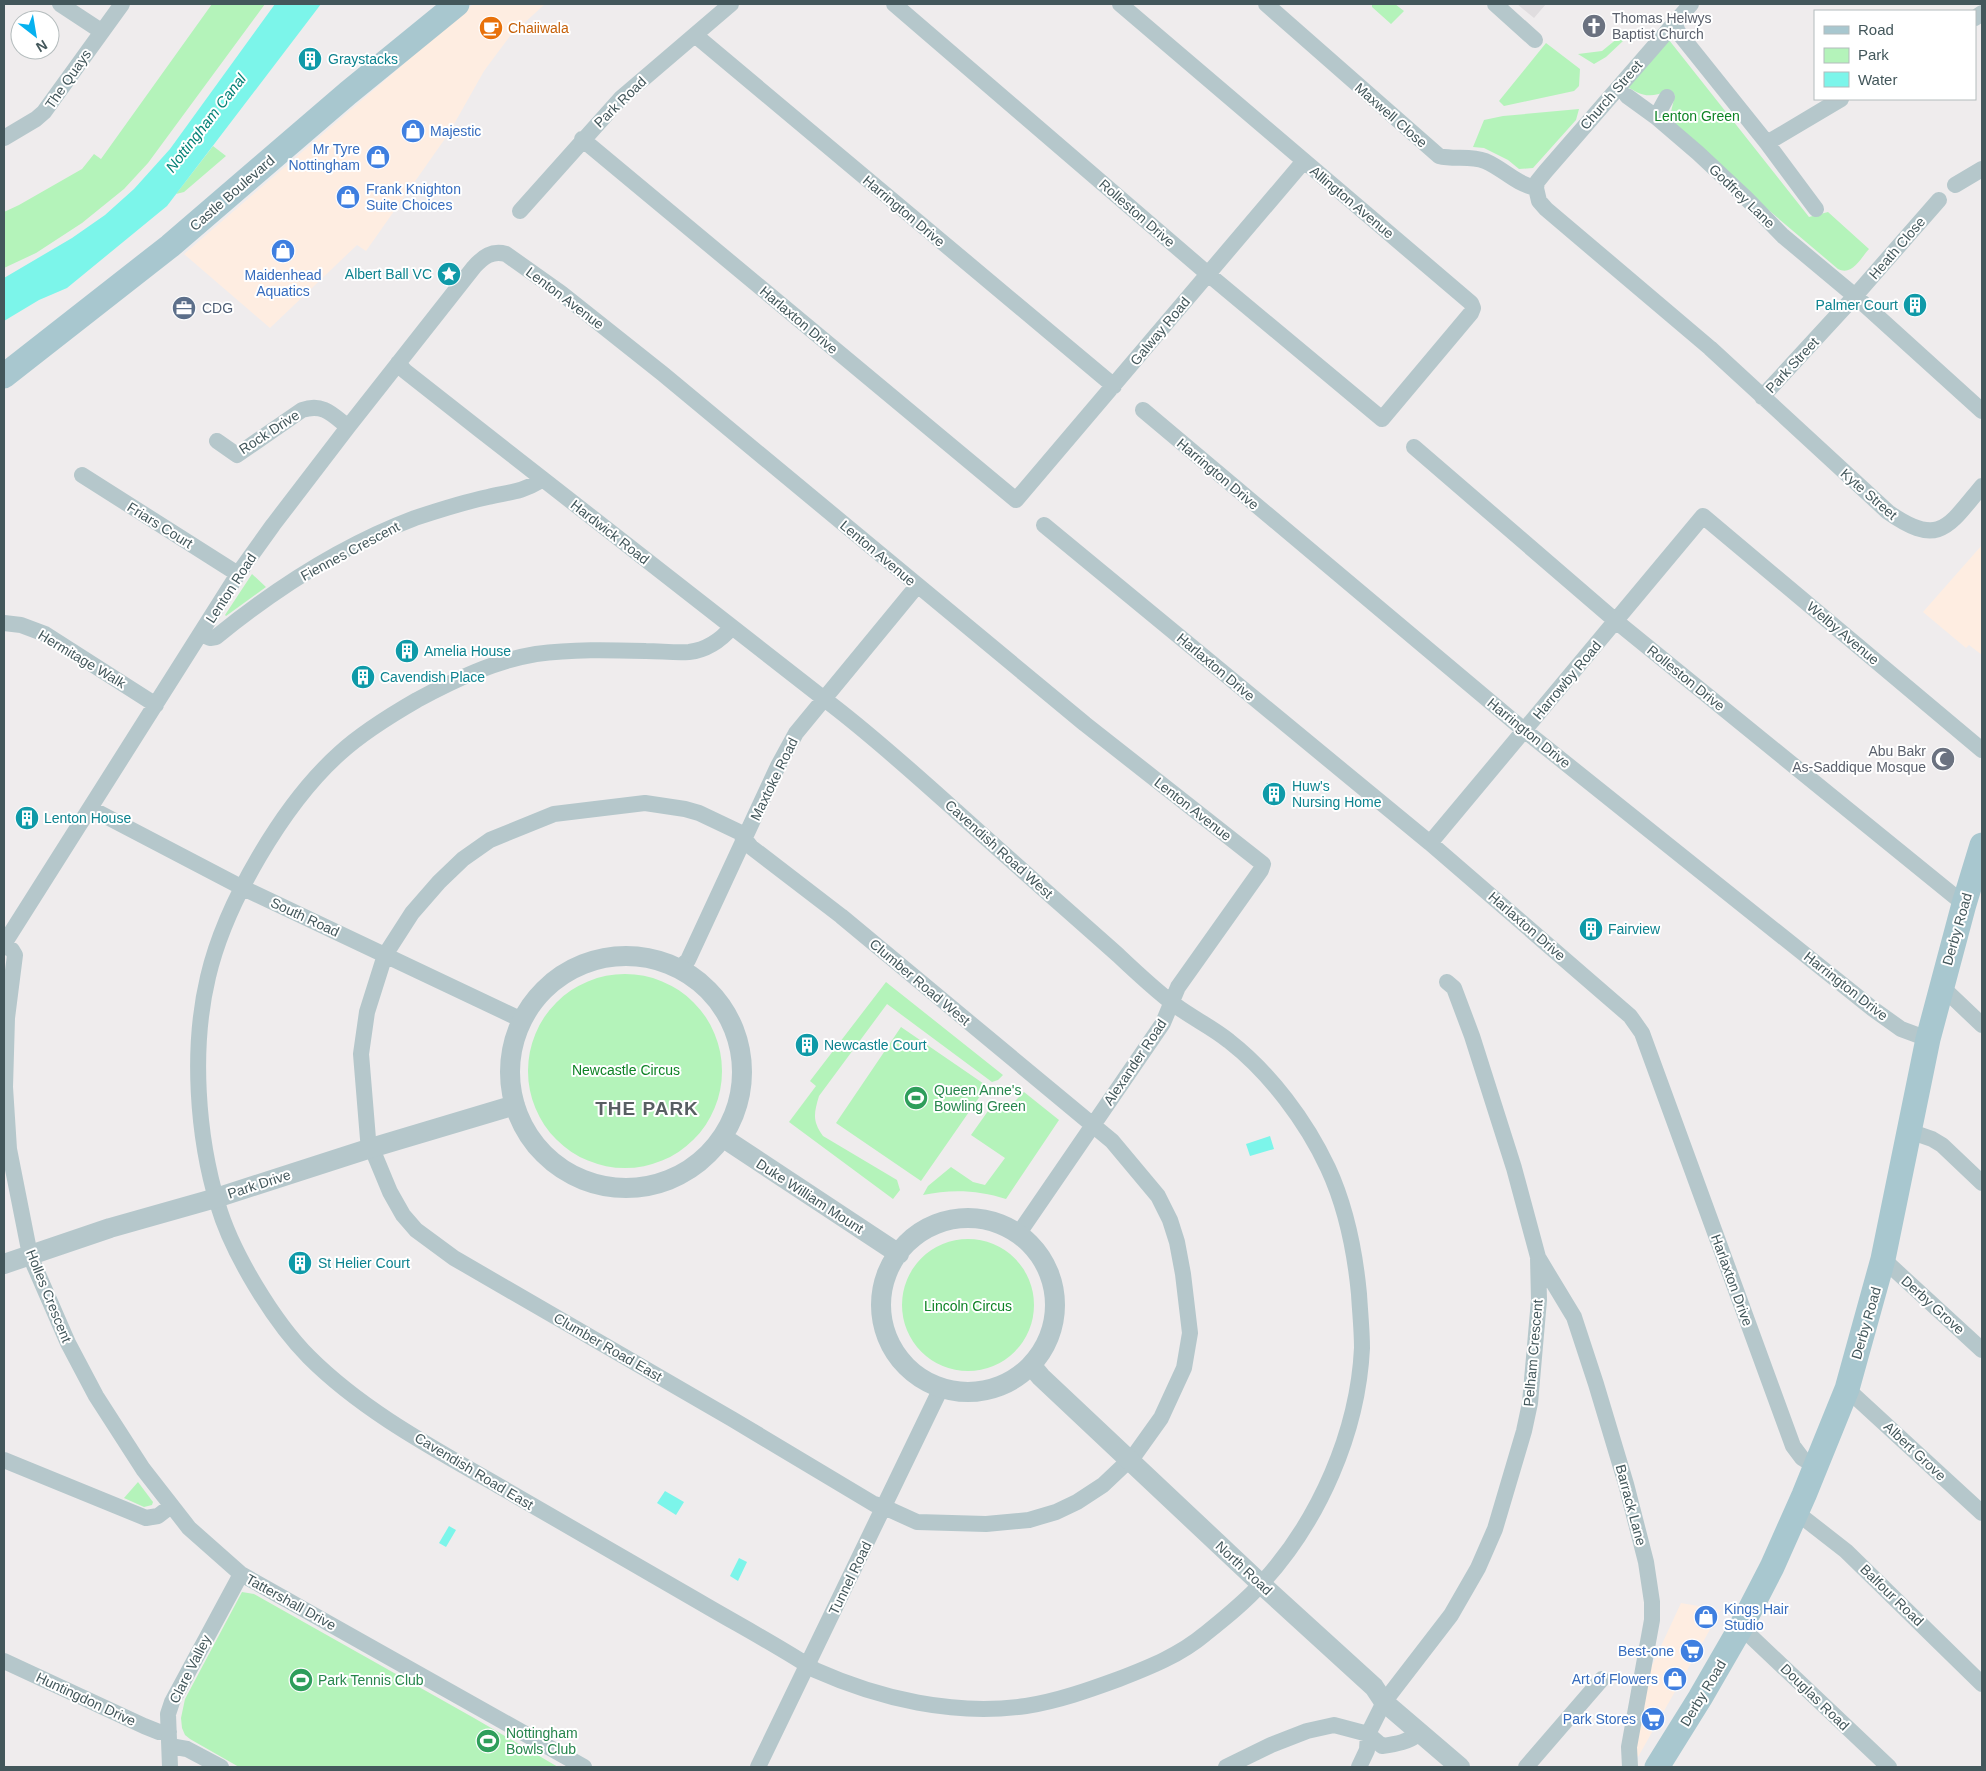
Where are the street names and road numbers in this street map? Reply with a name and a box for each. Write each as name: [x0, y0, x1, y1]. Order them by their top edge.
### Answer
street label: The Quays: [42, 46, 94, 112]
street label: Church Street: [1577, 57, 1645, 133]
street label: Park Road: [591, 73, 649, 131]
street label: Maxwell Close: [1352, 79, 1430, 151]
street label: Castle Boulevard: [187, 152, 277, 234]
street label: Godfrey Lane: [1706, 161, 1778, 231]
street label: Allington Avenue: [1307, 162, 1397, 242]
street label: Harrington Drive: [860, 172, 948, 250]
street label: Rolleston Drive: [1096, 176, 1178, 250]
street label: Heath Close: [1866, 214, 1928, 282]
street label: Lenton Avenue: [523, 264, 607, 333]
street label: Harlaxton Drive: [757, 283, 841, 357]
street label: Galway Road: [1127, 294, 1193, 368]
street label: Park Street: [1762, 334, 1822, 396]
street label: Rock Drive: [236, 407, 302, 457]
street label: Harrington Drive: [1174, 435, 1262, 513]
street label: Kyte Street: [1838, 465, 1900, 523]
street label: Hardwick Road: [568, 496, 652, 568]
street label: Friars Court: [124, 499, 196, 551]
street label: Lenton Avenue: [837, 517, 919, 589]
street label: Fiennes Crescent: [298, 518, 402, 584]
street label: Lenton Road: [202, 550, 260, 626]
street label: Welby Avenue: [1804, 598, 1882, 668]
street label: Hermitage Walk: [35, 627, 129, 692]
street label: Harlaxton Drive: [1174, 630, 1258, 704]
street label: Harrowby Road: [1530, 638, 1604, 722]
street label: Rolleston Drive: [1644, 642, 1728, 714]
street label: Harrington Drive: [1484, 695, 1574, 771]
street label: Maxtoke Road: [747, 735, 801, 823]
street label: Lenton Avenue: [1151, 774, 1235, 844]
street label: Cavendish Road West: [942, 797, 1056, 902]
street label: Harlaxton Drive: [1485, 888, 1569, 964]
street label: Derby Road: [1939, 891, 1975, 967]
street label: South Road: [268, 894, 342, 940]
street label: Clumber Road West: [867, 935, 973, 1029]
street label: Harrington Drive: [1801, 948, 1891, 1024]
street label: Alexander Road: [1100, 1016, 1170, 1108]
street label: Duke William Mount: [753, 1155, 867, 1237]
street label: Park Drive: [225, 1166, 293, 1202]
street label: Harlaxton Drive: [1708, 1232, 1756, 1328]
street label: Holles Crescent: [23, 1247, 75, 1345]
street label: Derby Grove: [1898, 1273, 1968, 1338]
street label: Derby Road: [1848, 1285, 1884, 1361]
street label: Pelham Crescent: [1520, 1299, 1546, 1407]
street label: Clumber Road East: [551, 1310, 665, 1385]
street label: Albert Grove: [1881, 1418, 1949, 1484]
street label: Cavendish Road East: [412, 1429, 536, 1513]
street label: Barrack Lane: [1612, 1463, 1650, 1547]
street label: North Road: [1212, 1538, 1276, 1598]
street label: Tunnel Road: [825, 1539, 875, 1617]
street label: Balfour Road: [1857, 1561, 1927, 1629]
street label: Tattershall Drive: [243, 1571, 339, 1633]
street label: Clare Valley: [166, 1632, 214, 1706]
street label: Derby Road: [1677, 1657, 1729, 1729]
street label: Douglas Road: [1778, 1660, 1852, 1734]
street label: Huntingdon Drive: [34, 1669, 139, 1729]

